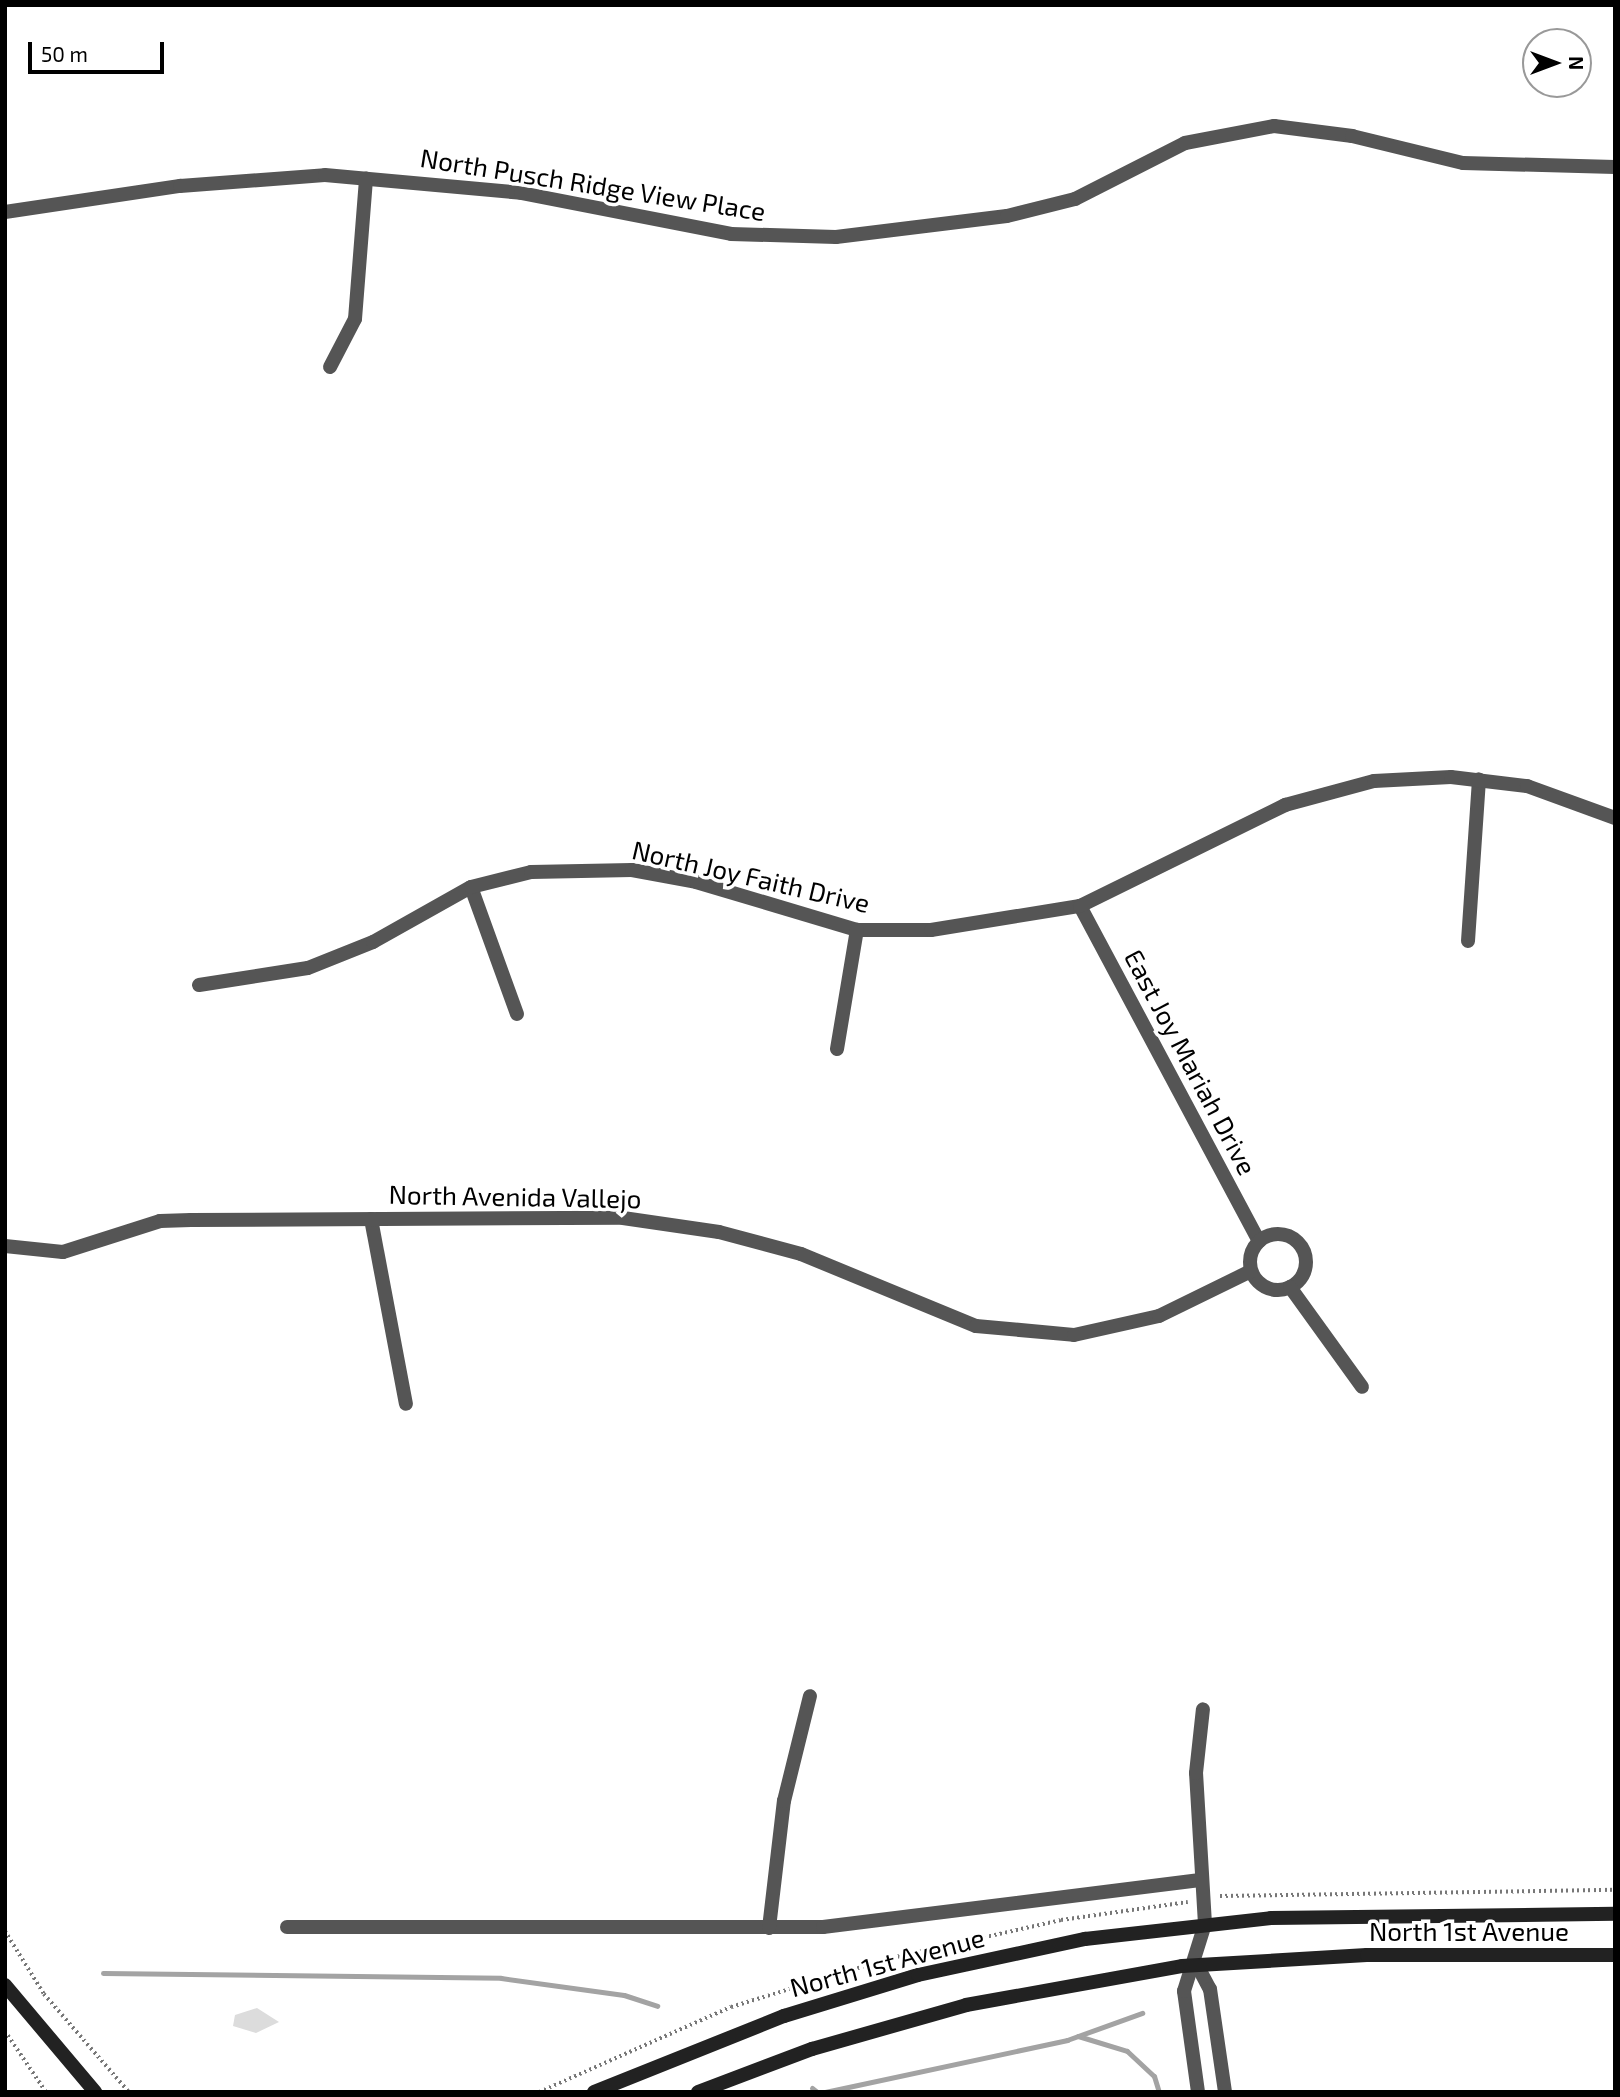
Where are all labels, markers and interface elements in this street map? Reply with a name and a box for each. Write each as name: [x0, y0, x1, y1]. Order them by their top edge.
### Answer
scale bar: [32, 28, 168, 72]
north arrow: [1522, 28, 1592, 98]
text: 50 m: [41, 41, 88, 66]
text: N: [1565, 56, 1588, 70]
street label: North Pusch Ridge View Place: [418, 141, 768, 227]
street label: North Joy Faith Drive: [629, 833, 873, 919]
street label: East Joy Mariah Drive: [1118, 944, 1264, 1180]
street label: North Avenida Vallejo: [388, 1178, 642, 1214]
street label: North 1st Avenue: [1369, 1915, 1569, 1947]
street label: North 1st Avenue: [786, 1921, 988, 2003]

